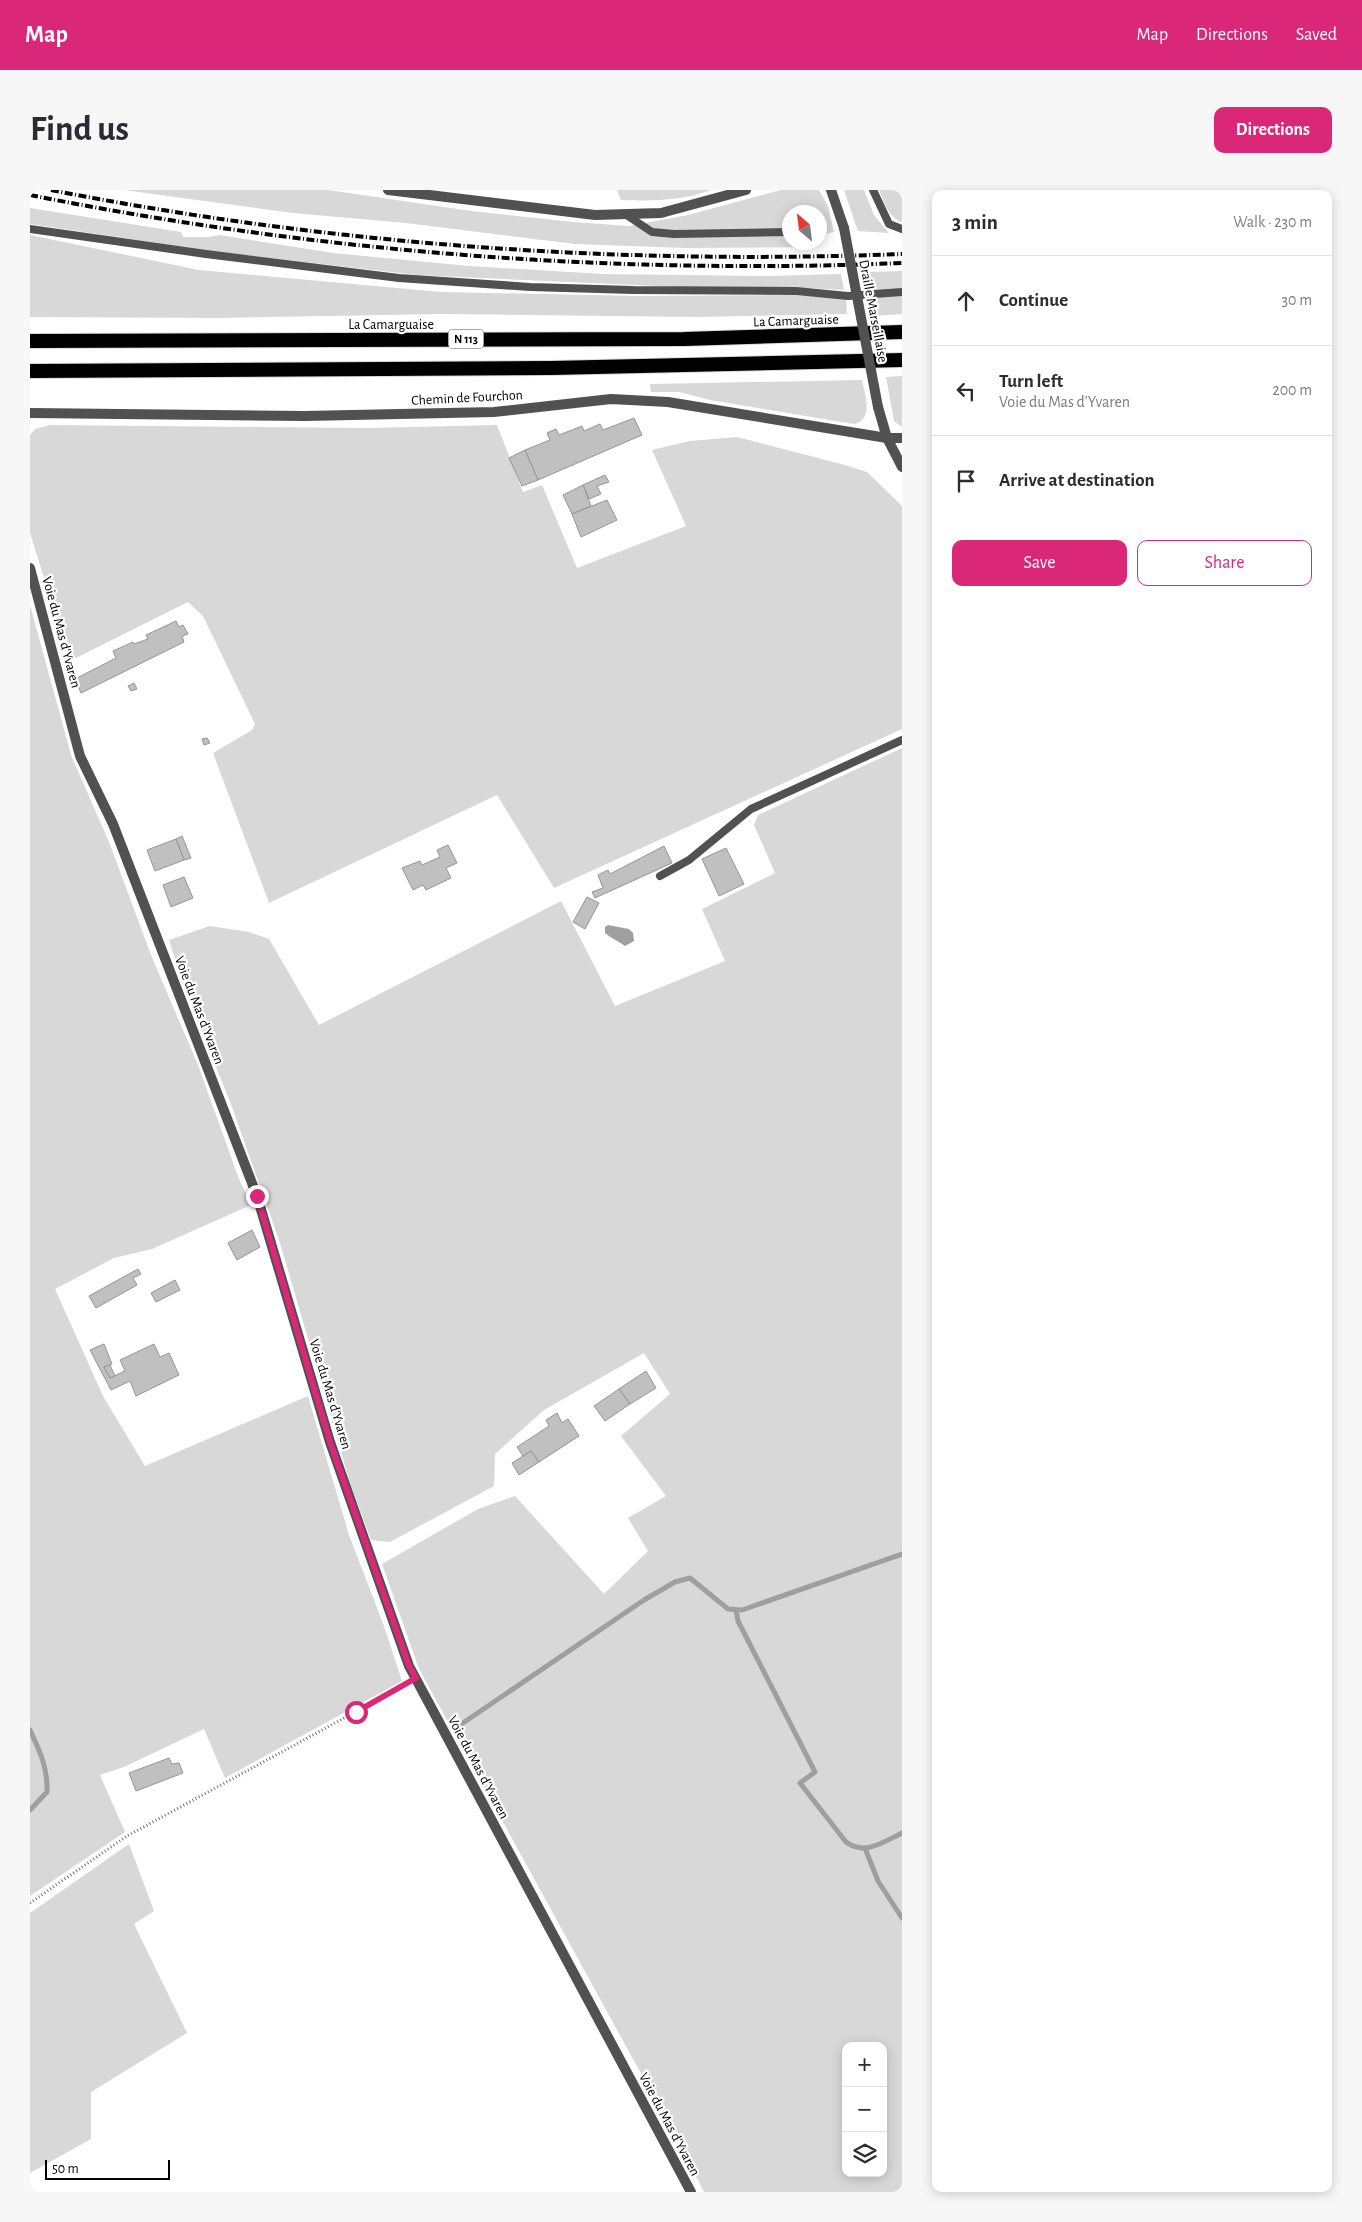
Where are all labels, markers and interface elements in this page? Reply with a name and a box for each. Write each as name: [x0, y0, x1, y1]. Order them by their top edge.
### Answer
text: Map: [25, 23, 68, 47]
text: Map: [1137, 26, 1168, 44]
text: Directions: [1196, 26, 1268, 44]
text: Saved: [1296, 26, 1337, 44]
button: Directions: [1214, 107, 1332, 153]
text: Find us: [30, 112, 129, 147]
north arrow: [782, 205, 827, 250]
text: 3 min: [952, 212, 998, 233]
text: Walk · 230 m: [1233, 214, 1312, 230]
street label: Draille Marseillaise: [856, 259, 890, 364]
icon: ahead: [952, 287, 980, 315]
text: Continue: [999, 291, 1068, 310]
text: 30 m: [1282, 292, 1312, 308]
street label: La Camarguaise: [753, 313, 839, 329]
street label: La Camarguaise: [348, 318, 434, 332]
road number: N 113: [448, 330, 484, 348]
text: Turn left: [999, 372, 1063, 391]
icon: left: [952, 377, 980, 405]
text: 200 m: [1272, 382, 1312, 398]
street label: Chemin de Fourchon: [411, 388, 523, 408]
text: Voie du Mas d'Yvaren: [999, 394, 1130, 410]
icon: arrive: [952, 467, 980, 495]
text: Arrive at destination: [999, 471, 1155, 490]
button: Save: [952, 540, 1127, 586]
button: Share: [1137, 540, 1312, 586]
street label: Voie du Mas d'Yvaren: [39, 575, 83, 689]
street label: Voie du Mas d'Yvaren: [172, 954, 226, 1066]
route end: [246, 1185, 269, 1208]
street label: Voie du Mas d'Yvaren: [307, 1337, 353, 1451]
route start: [345, 1701, 368, 1724]
street label: Voie du Mas d'Yvaren: [445, 1714, 511, 1821]
map controls: [842, 2042, 887, 2177]
button: +: [842, 2042, 887, 2087]
street label: Voie du Mas d'Yvaren: [636, 2071, 702, 2178]
button: −: [842, 2087, 887, 2132]
button: layers: [842, 2132, 887, 2177]
scale bar: [45, 2157, 170, 2180]
text: 50 m: [52, 2162, 79, 2176]

